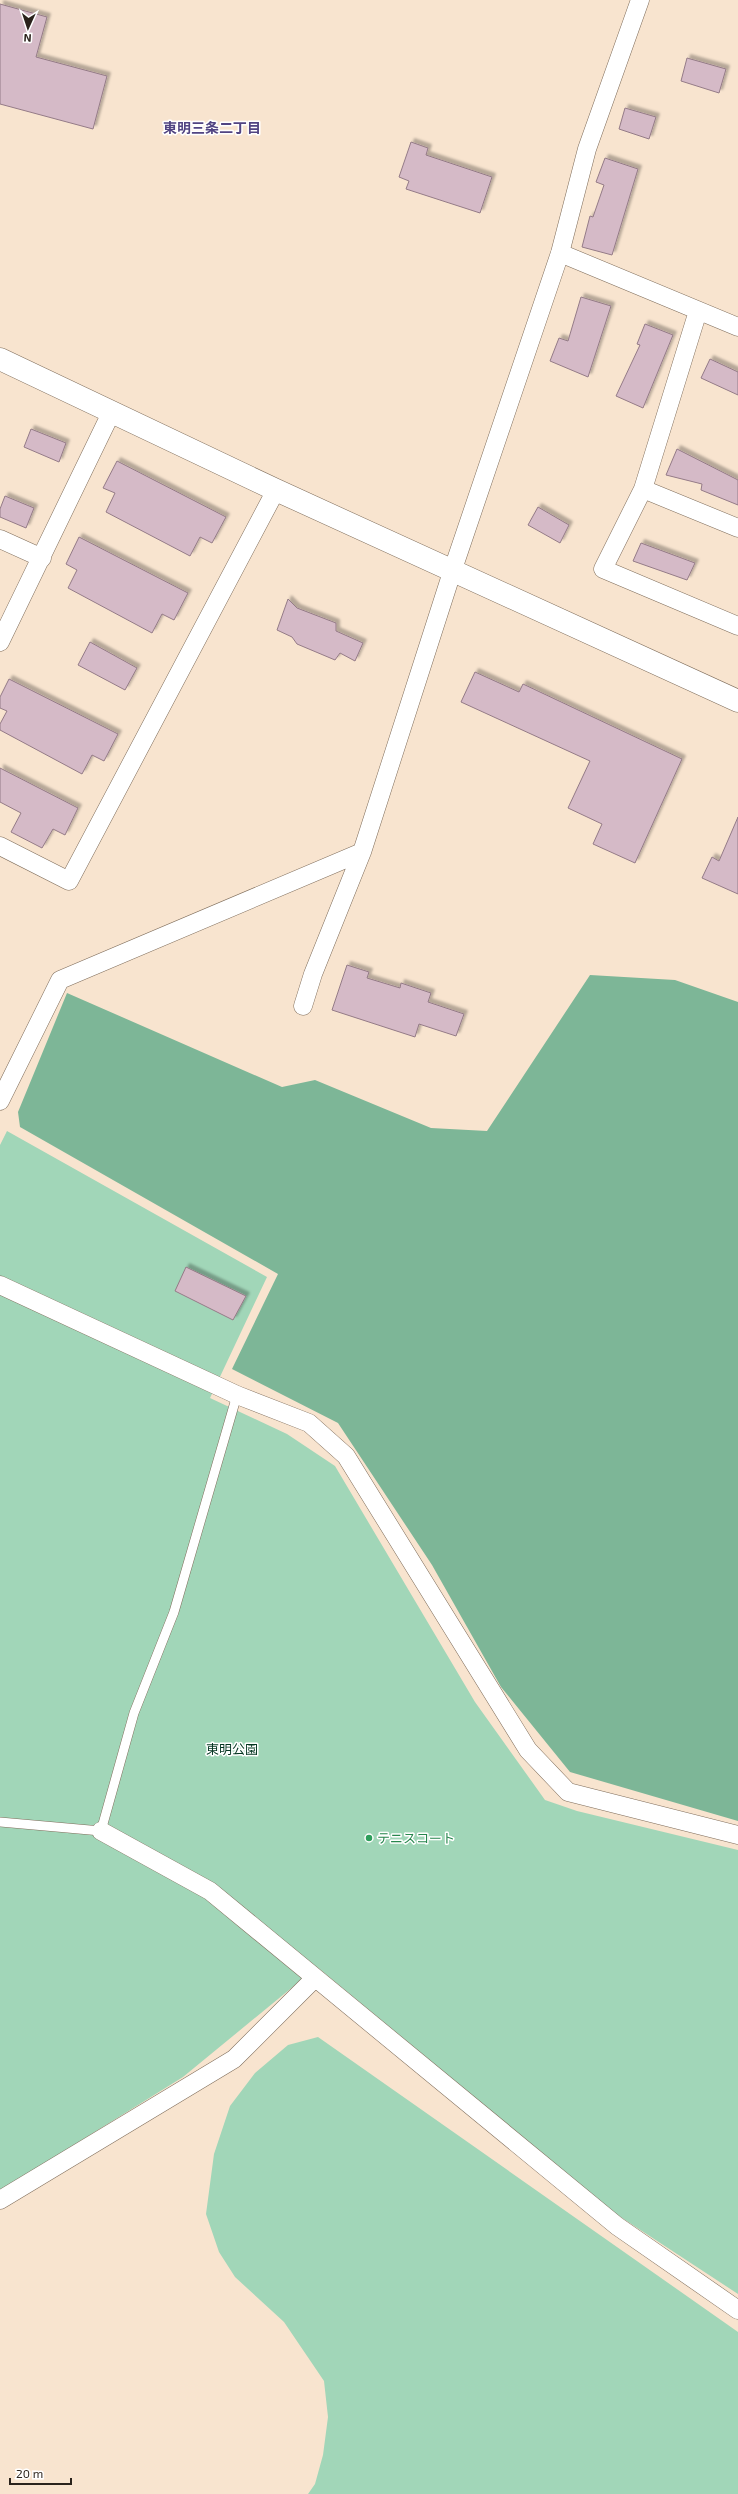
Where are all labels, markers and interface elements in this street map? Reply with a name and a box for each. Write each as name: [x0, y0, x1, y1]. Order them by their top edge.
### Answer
north arrow: [8, 8, 48, 48]
text: N: [23, 32, 32, 45]
district label: 東明三条二丁目: [163, 119, 261, 136]
park label: 東明公園: [206, 1741, 258, 1757]
place label: テニスコート: [377, 1830, 455, 1846]
marker: テニスコート: [364, 1833, 374, 1843]
scale bar: [10, 2460, 71, 2486]
text: 20 m: [16, 2466, 43, 2480]

